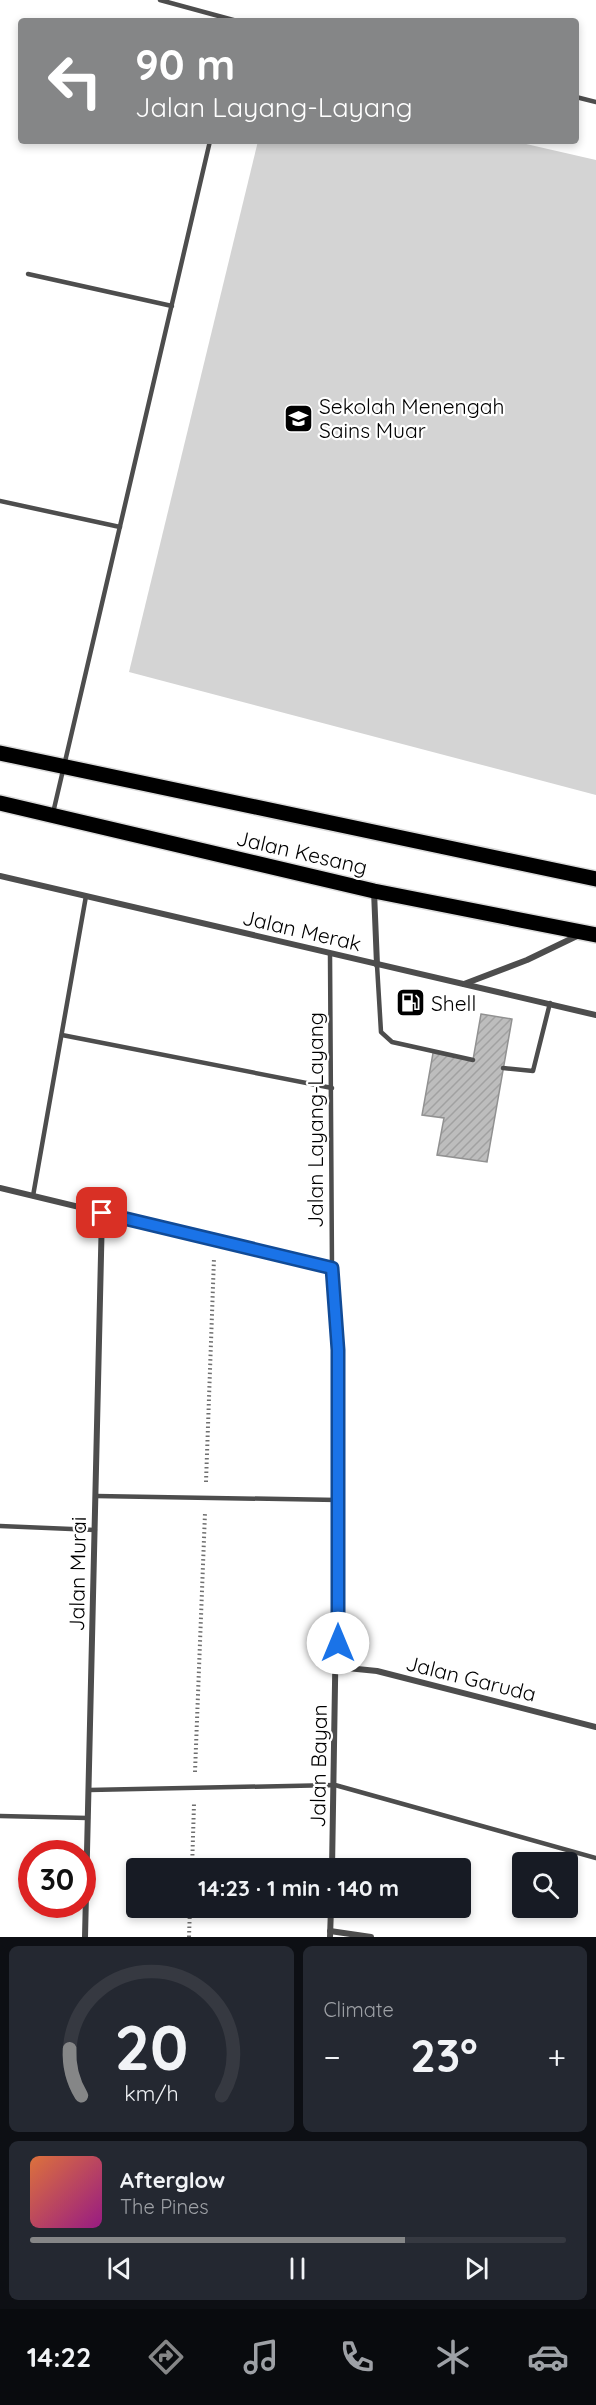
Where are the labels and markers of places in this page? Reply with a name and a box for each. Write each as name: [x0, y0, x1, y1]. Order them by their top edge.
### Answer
place label: Sekolah Menengah Sains Muar: [319, 393, 504, 443]
school or university icon: Sekolah Menengah Sains Muar: [282, 402, 314, 434]
fuel station icon: Shell: [394, 987, 426, 1019]
place label: Shell: [431, 990, 476, 1016]
pin: [76, 1187, 127, 1238]

